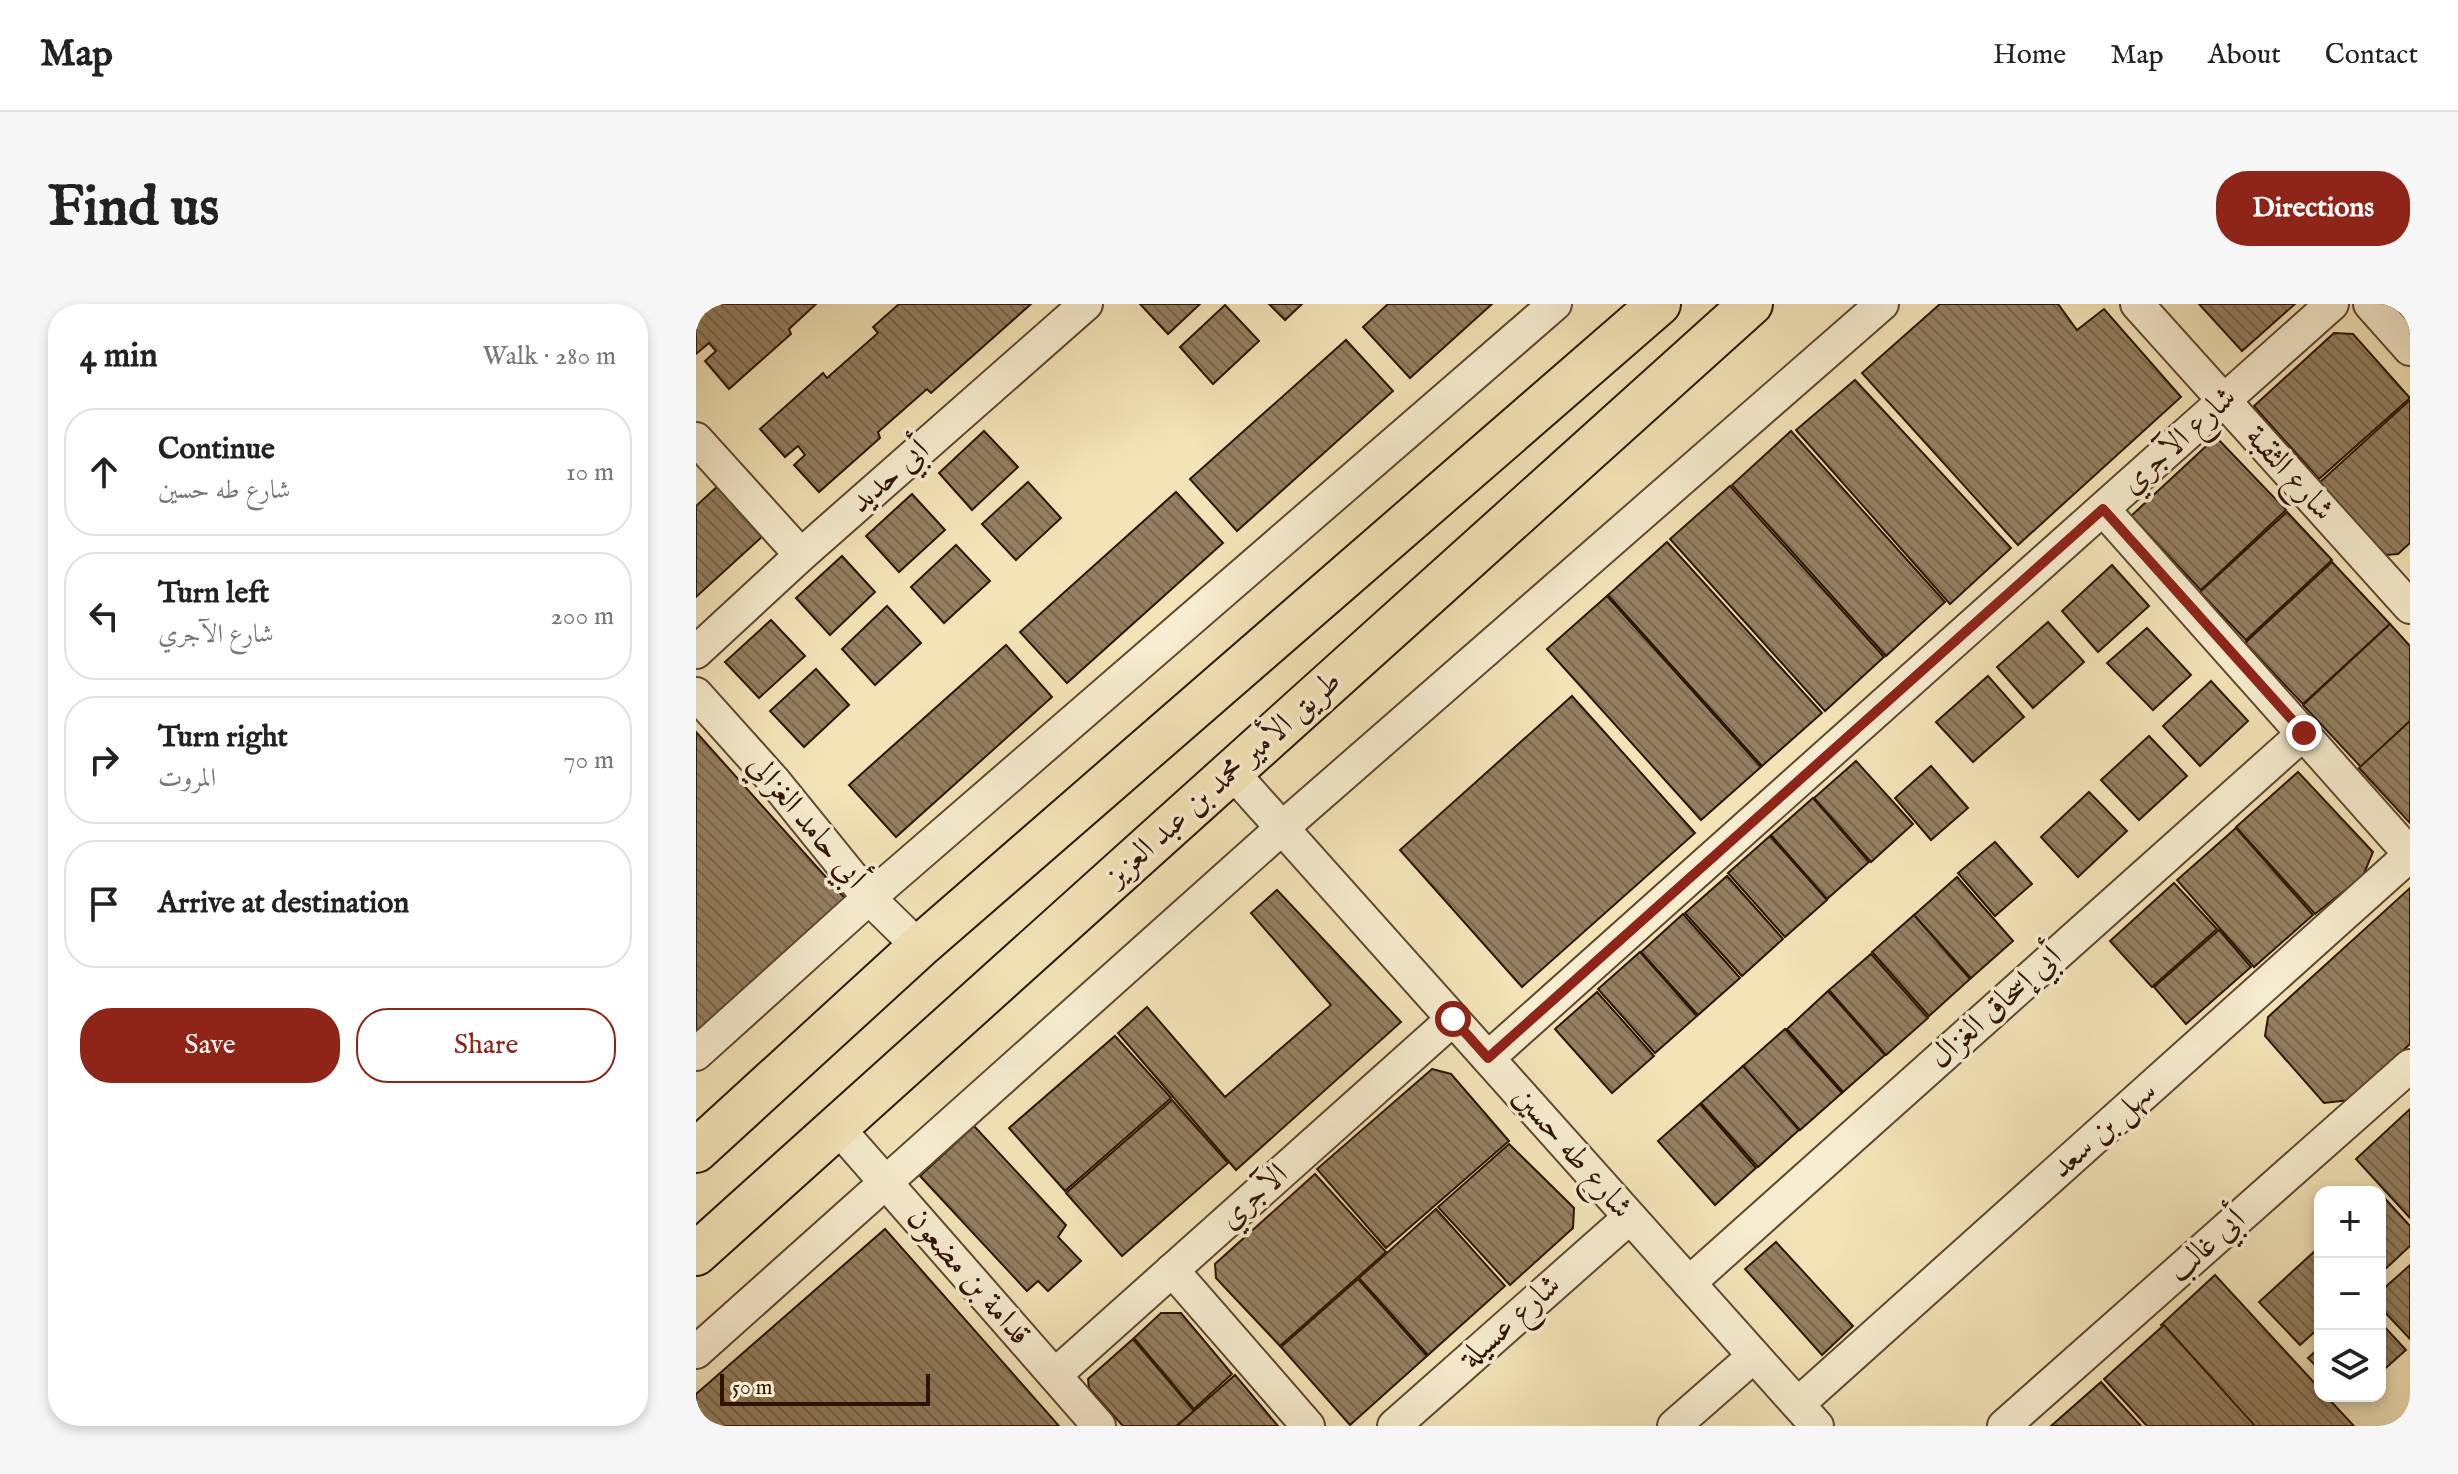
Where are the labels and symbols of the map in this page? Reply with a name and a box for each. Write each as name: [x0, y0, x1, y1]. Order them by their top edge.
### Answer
street label: شارع الآجري: [2112, 378, 2248, 507]
street label: شارع الثقبة: [2232, 418, 2343, 533]
street label: أبي حديد: [839, 428, 941, 525]
street label: طريق الأمير محمد بن عبد العزيز: [1092, 659, 1351, 898]
route end: [2286, 715, 2322, 751]
street label: أبي حامد الغزالي: [735, 743, 878, 900]
street label: أبي إسحاق الغزال: [1918, 934, 2073, 1081]
route start: [1435, 1001, 1471, 1037]
street label: سهل بن سعد: [2042, 1072, 2166, 1188]
street label: شارع طه حسين: [1500, 1078, 1641, 1231]
street label: الآجري: [1211, 1155, 1299, 1241]
street label: أبي غالب: [2157, 1197, 2257, 1294]
street label: قدامة بن مضعون: [897, 1199, 1039, 1355]
street label: شارع عسيلة: [1450, 1266, 1573, 1383]
scale bar: [720, 1370, 930, 1406]

